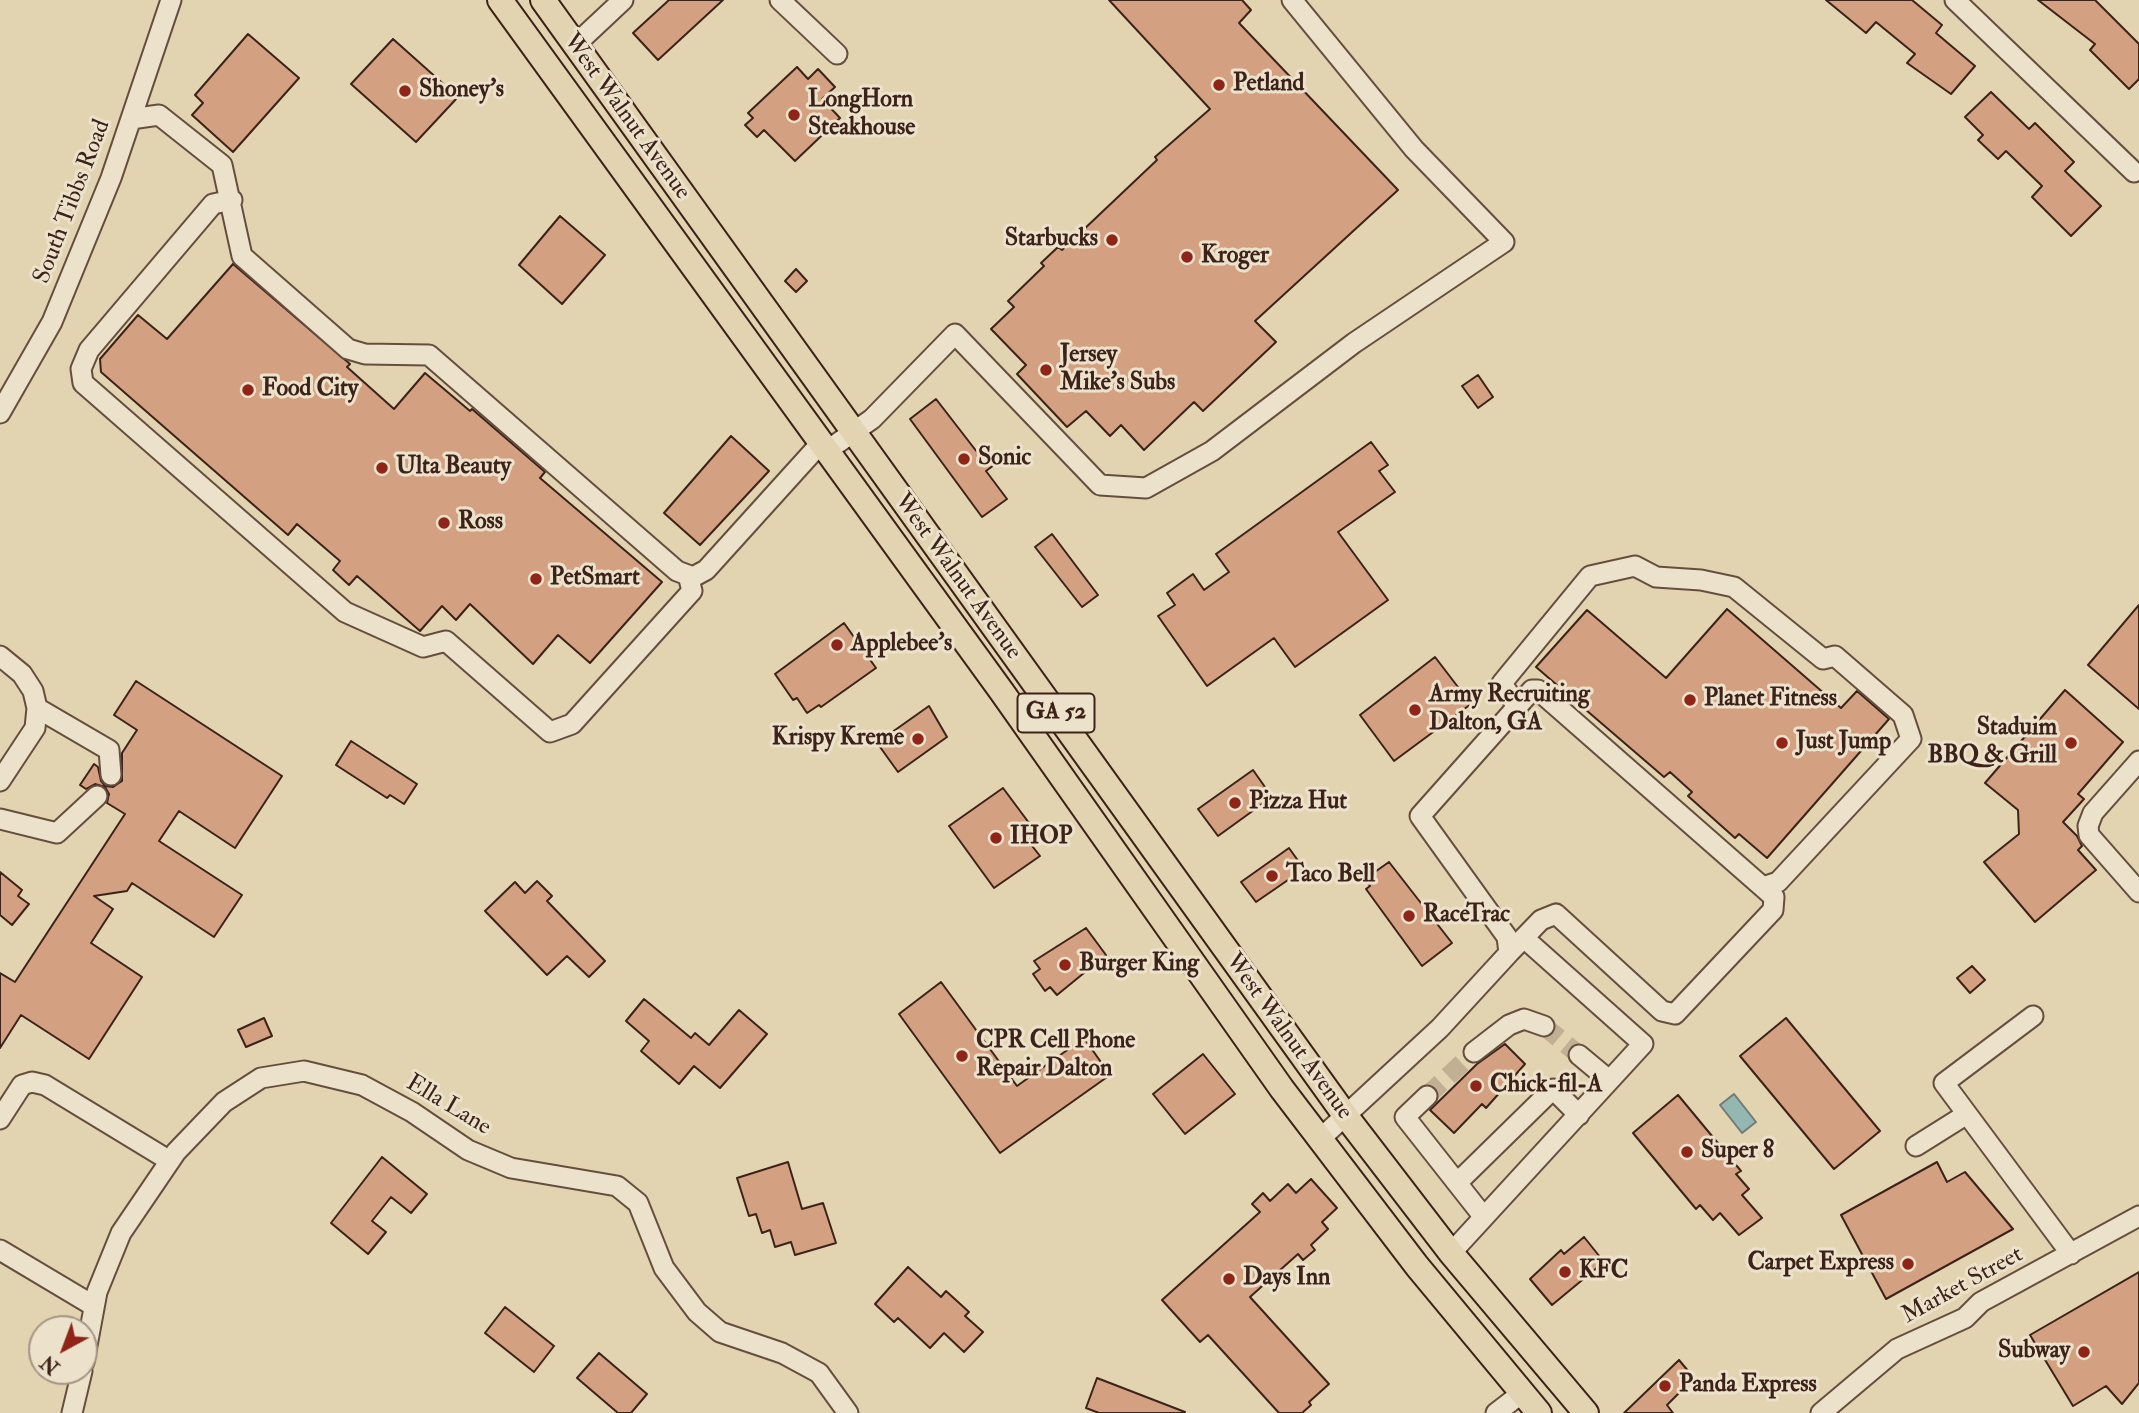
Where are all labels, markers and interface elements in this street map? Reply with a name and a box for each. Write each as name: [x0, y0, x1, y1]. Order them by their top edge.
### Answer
street label: West Walnut Avenue: [556, 28, 696, 206]
place label: Petland: [1233, 71, 1304, 99]
place label: Shoney's: [419, 77, 504, 105]
marker: Petland: [1211, 77, 1227, 93]
marker: Shoney's: [397, 83, 413, 99]
place label: LongHorn Steakhouse: [808, 87, 915, 143]
marker: LongHorn Steakhouse: [786, 107, 802, 123]
street label: South Tibbs Road: [28, 116, 118, 288]
place label: Starbucks: [1005, 226, 1098, 254]
marker: Starbucks: [1104, 232, 1120, 248]
place label: Kroger: [1201, 243, 1269, 271]
marker: Kroger: [1179, 249, 1195, 265]
place label: Jersey Mike's Subs: [1060, 342, 1175, 398]
marker: Jersey Mike's Subs: [1038, 362, 1054, 378]
place label: Food City: [262, 376, 358, 404]
marker: Food City: [240, 382, 256, 398]
place label: Sonic: [978, 445, 1031, 473]
marker: Sonic: [956, 451, 972, 467]
place label: Ulta Beauty: [396, 454, 511, 482]
marker: Ulta Beauty: [374, 460, 390, 476]
street label: West Walnut Avenue: [887, 488, 1027, 666]
place label: Ross: [458, 509, 503, 537]
marker: Ross: [436, 515, 452, 531]
place label: PetSmart: [550, 565, 640, 593]
marker: PetSmart: [528, 571, 544, 587]
place label: Applebee's: [851, 631, 952, 659]
marker: Applebee's: [829, 637, 845, 653]
place label: Army Recruiting Dalton, GA: [1429, 682, 1590, 738]
place label: Planet Fitness: [1704, 686, 1837, 714]
marker: Planet Fitness: [1682, 692, 1698, 708]
road number: GA 52: [1018, 694, 1094, 733]
marker: Army Recruiting Dalton, GA: [1407, 702, 1423, 718]
place label: Staduim BBQ & Grill: [1927, 715, 2057, 771]
place label: Krispy Kreme: [772, 725, 904, 753]
place label: Just Jump: [1796, 729, 1891, 757]
marker: Krispy Kreme: [910, 731, 926, 747]
marker: Just Jump: [1774, 735, 1790, 751]
marker: Staduim BBQ & Grill: [2063, 735, 2079, 751]
place label: Pizza Hut: [1249, 789, 1347, 817]
marker: Pizza Hut: [1227, 795, 1243, 811]
place label: IHOP: [1010, 824, 1073, 852]
marker: IHOP: [988, 830, 1004, 846]
place label: Taco Bell: [1286, 862, 1375, 890]
marker: Taco Bell: [1264, 868, 1280, 884]
place label: RaceTrac: [1423, 902, 1510, 930]
marker: RaceTrac: [1401, 908, 1417, 924]
street label: West Walnut Avenue: [1218, 948, 1358, 1126]
place label: Burger King: [1079, 951, 1199, 979]
marker: Burger King: [1057, 957, 1073, 973]
place label: CPR Cell Phone Repair Dalton: [976, 1028, 1135, 1084]
marker: CPR Cell Phone Repair Dalton: [954, 1048, 970, 1064]
street label: Ella Lane: [400, 1069, 496, 1143]
place label: Chick-fil-A: [1490, 1072, 1603, 1100]
marker: Chick-fil-A: [1468, 1078, 1484, 1094]
place label: Super 8: [1701, 1138, 1774, 1166]
marker: Super 8: [1679, 1144, 1695, 1160]
street label: Market Street: [1898, 1241, 2028, 1331]
place label: Carpet Express: [1747, 1250, 1894, 1278]
marker: Carpet Express: [1900, 1256, 1916, 1272]
place label: KFC: [1579, 1258, 1628, 1286]
marker: KFC: [1557, 1264, 1573, 1280]
place label: Days Inn: [1243, 1265, 1330, 1293]
marker: Days Inn: [1221, 1271, 1237, 1287]
north arrow: [28, 1315, 98, 1385]
place label: Subway: [1998, 1338, 2070, 1366]
marker: Subway: [2076, 1344, 2092, 1360]
text: N: [36, 1350, 65, 1379]
place label: Panda Express: [1679, 1372, 1817, 1400]
marker: Panda Express: [1657, 1378, 1673, 1394]

